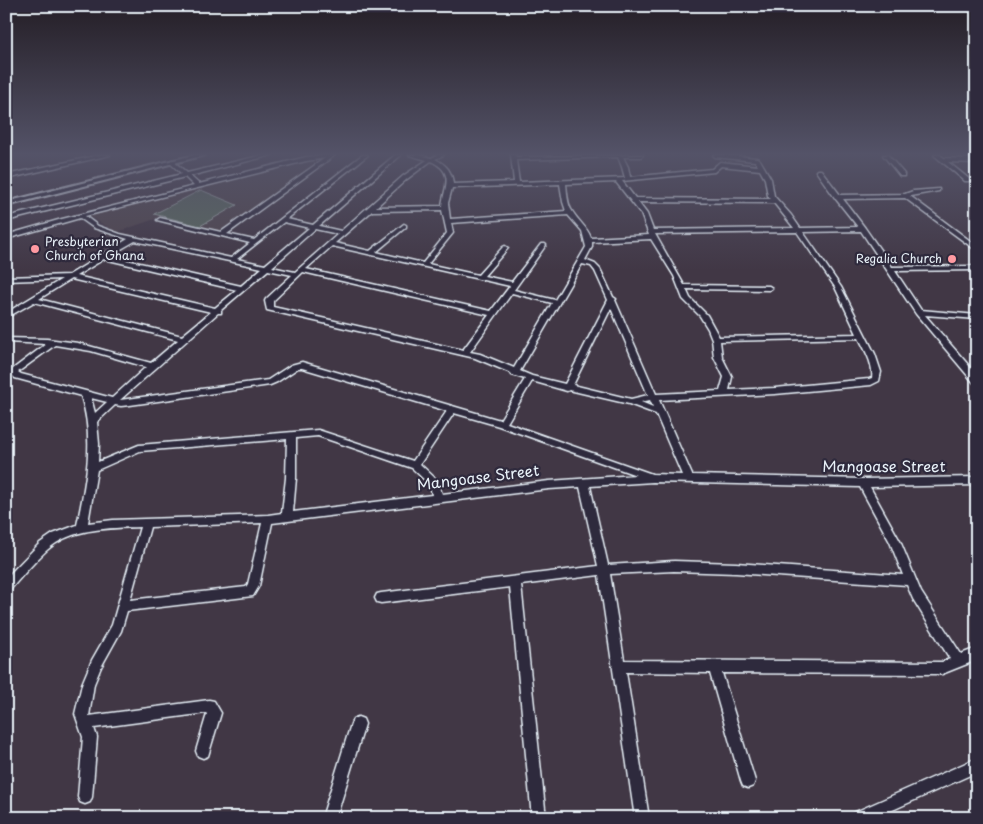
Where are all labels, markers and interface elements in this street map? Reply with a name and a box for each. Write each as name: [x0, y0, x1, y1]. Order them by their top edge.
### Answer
place label: Presbyterian Church of Ghana: [45, 232, 145, 264]
marker: Presbyterian Church of Ghana: [29, 243, 41, 255]
place label: Regalia Church: [856, 249, 942, 267]
marker: Regalia Church: [946, 253, 958, 265]
street label: Mangoase Street: [822, 454, 946, 477]
street label: Mangoase Street: [415, 458, 540, 495]

